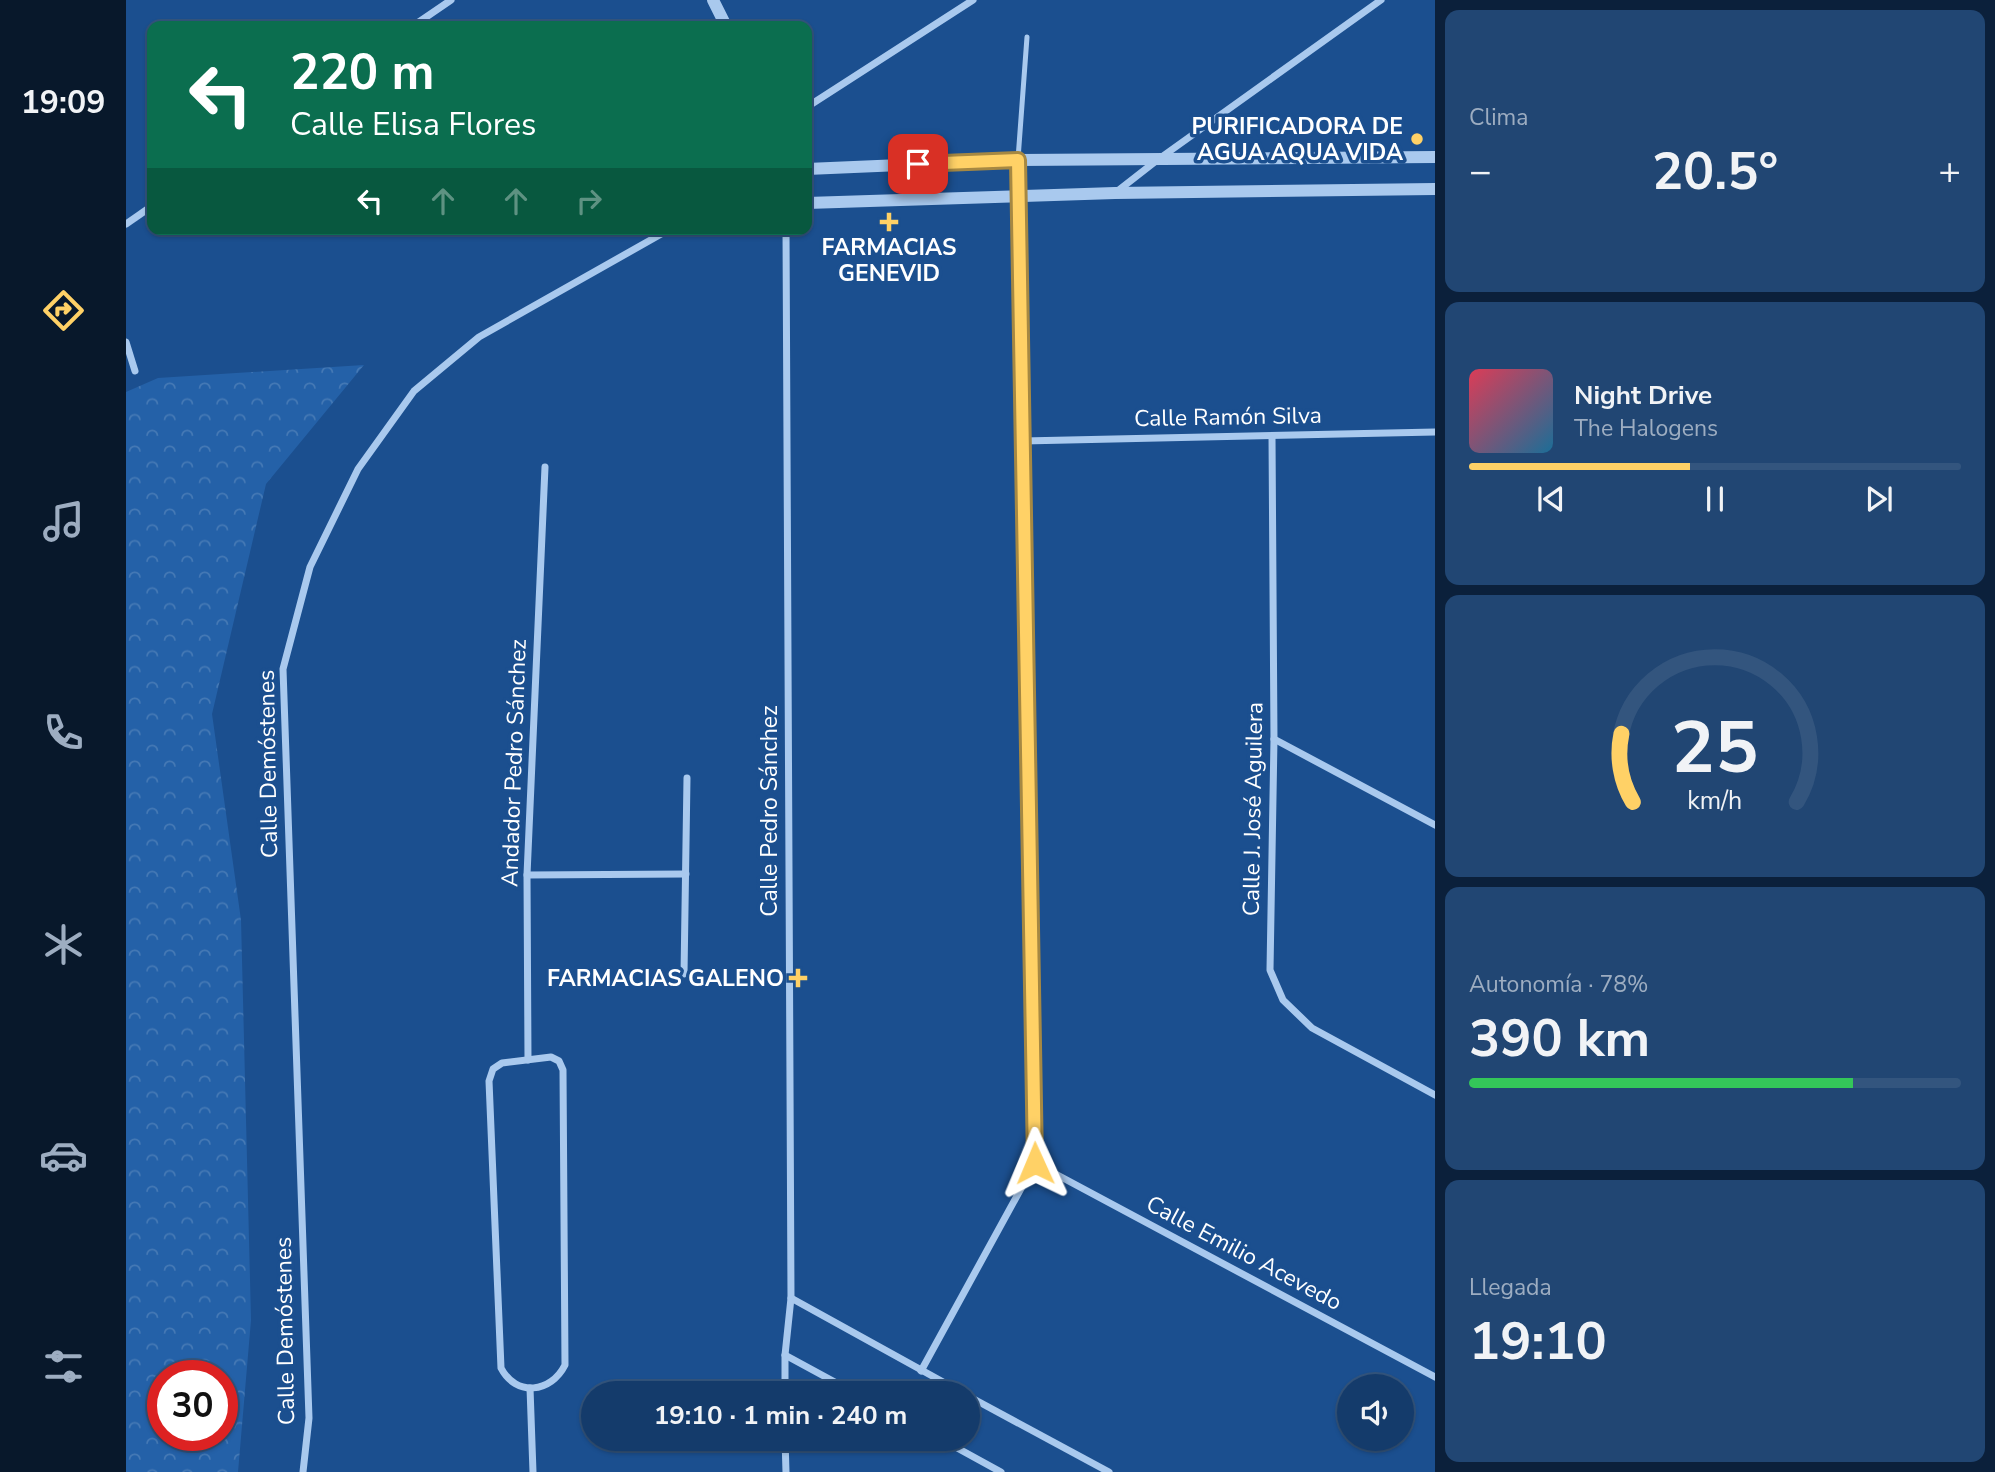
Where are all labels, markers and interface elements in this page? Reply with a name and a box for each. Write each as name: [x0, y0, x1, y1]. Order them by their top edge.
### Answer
text: 220 m: [290, 39, 434, 106]
icon: left: [175, 49, 266, 140]
text: 19:09: [21, 81, 105, 124]
text: Clima: [1469, 102, 1529, 133]
text: Calle Elisa Flores: [290, 103, 536, 146]
place label: PURIFICADORA DE AGUA AQUA VIDA: [1191, 111, 1404, 168]
marker: PURIFICADORA DE AGUA AQUA VIDA: [1409, 131, 1425, 147]
pin: [888, 134, 948, 194]
text: 20.5°: [1652, 136, 1778, 207]
icon: arrive: [899, 145, 937, 183]
text: −: [1469, 146, 1492, 197]
text: +: [1938, 146, 1961, 197]
icon: left: [351, 182, 389, 220]
icon: ahead: [424, 182, 462, 220]
icon: ahead: [497, 182, 535, 220]
icon: right: [570, 182, 608, 220]
marker: FARMACIAS GENEVID: [881, 214, 897, 230]
place label: FARMACIAS GENEVID: [822, 232, 956, 289]
icon: directions: [39, 286, 88, 335]
text: Night Drive: [1574, 378, 1712, 413]
street label: Calle Ramón Silva: [1134, 400, 1322, 434]
text: The Halogens: [1574, 413, 1718, 444]
icon: previous: [1532, 480, 1570, 518]
icon: pause: [1696, 480, 1734, 518]
icon: next: [1860, 480, 1898, 518]
icon: music: [39, 497, 88, 546]
street label: Andador Pedro Sánchez: [494, 638, 534, 888]
street label: Calle Demóstenes: [251, 670, 285, 858]
text: 25: [1671, 698, 1759, 798]
street label: Calle J. José Aguilera: [1236, 702, 1270, 916]
street label: Calle Pedro Sánchez: [754, 705, 785, 917]
icon: phone: [39, 708, 88, 757]
text: km/h: [1687, 784, 1743, 818]
icon: climate: [39, 920, 88, 969]
place label: FARMACIAS GALENO: [547, 963, 784, 994]
text: Autonomía · 78%: [1469, 969, 1649, 1000]
marker: FARMACIAS GALENO: [790, 970, 806, 986]
text: 390 km: [1469, 1003, 1650, 1074]
position arrow: [998, 1126, 1072, 1200]
icon: car: [39, 1131, 88, 1180]
street label: Calle Emilio Acevedo: [1141, 1188, 1347, 1318]
street label: Calle Demóstenes: [268, 1237, 302, 1425]
text: Llegada: [1469, 1272, 1552, 1303]
text: 19:10: [1469, 1306, 1607, 1377]
icon: filters: [39, 1342, 88, 1391]
speed limit sign: 30: [147, 1360, 238, 1451]
map controls: [1337, 1374, 1414, 1451]
button: sound: [1337, 1374, 1414, 1451]
text: 19:10 · 1 min · 240 m: [654, 1398, 907, 1433]

